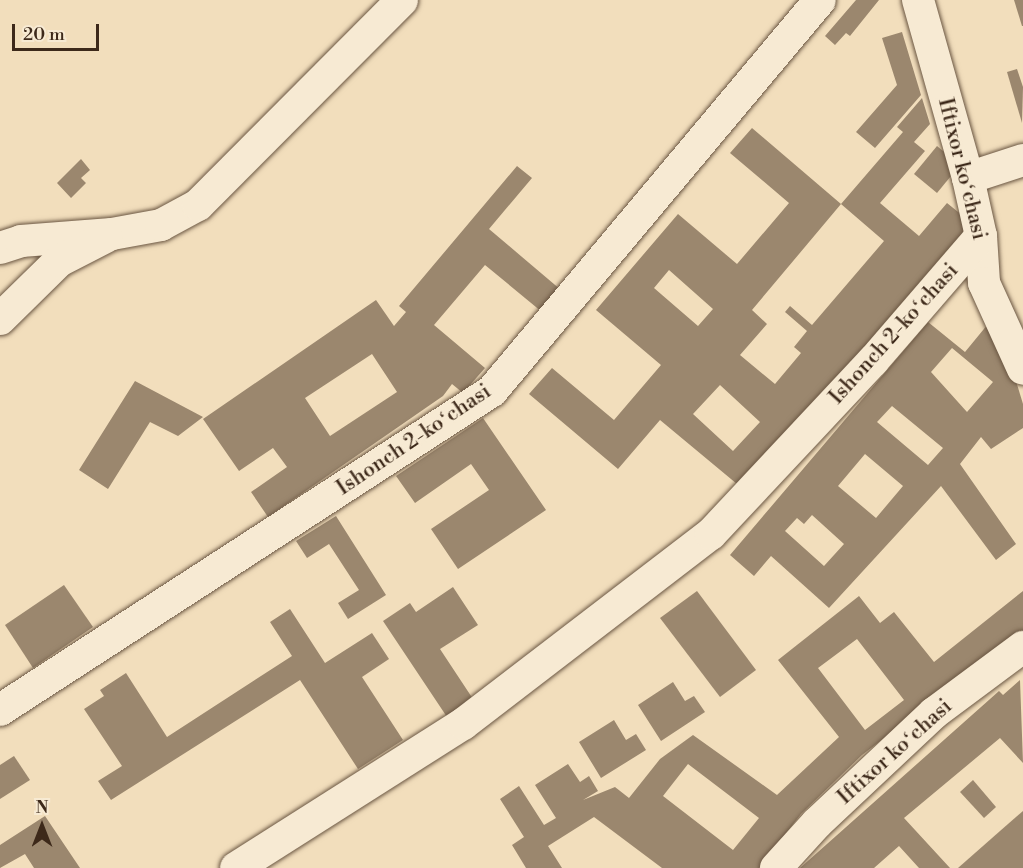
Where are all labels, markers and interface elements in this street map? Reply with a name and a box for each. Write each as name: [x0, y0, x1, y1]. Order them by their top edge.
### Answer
scale bar: [15, 12, 102, 50]
text: 20 m: [23, 23, 65, 46]
street label: Iftixor koʻchasi: [932, 96, 992, 242]
street label: Ishonch 2-koʻchasi: [824, 258, 964, 410]
street label: Ishonch 2-koʻchasi: [332, 379, 496, 501]
street label: Iftixor koʻchasi: [833, 694, 957, 810]
north arrow: [12, 796, 72, 856]
text: N: [36, 798, 48, 818]

